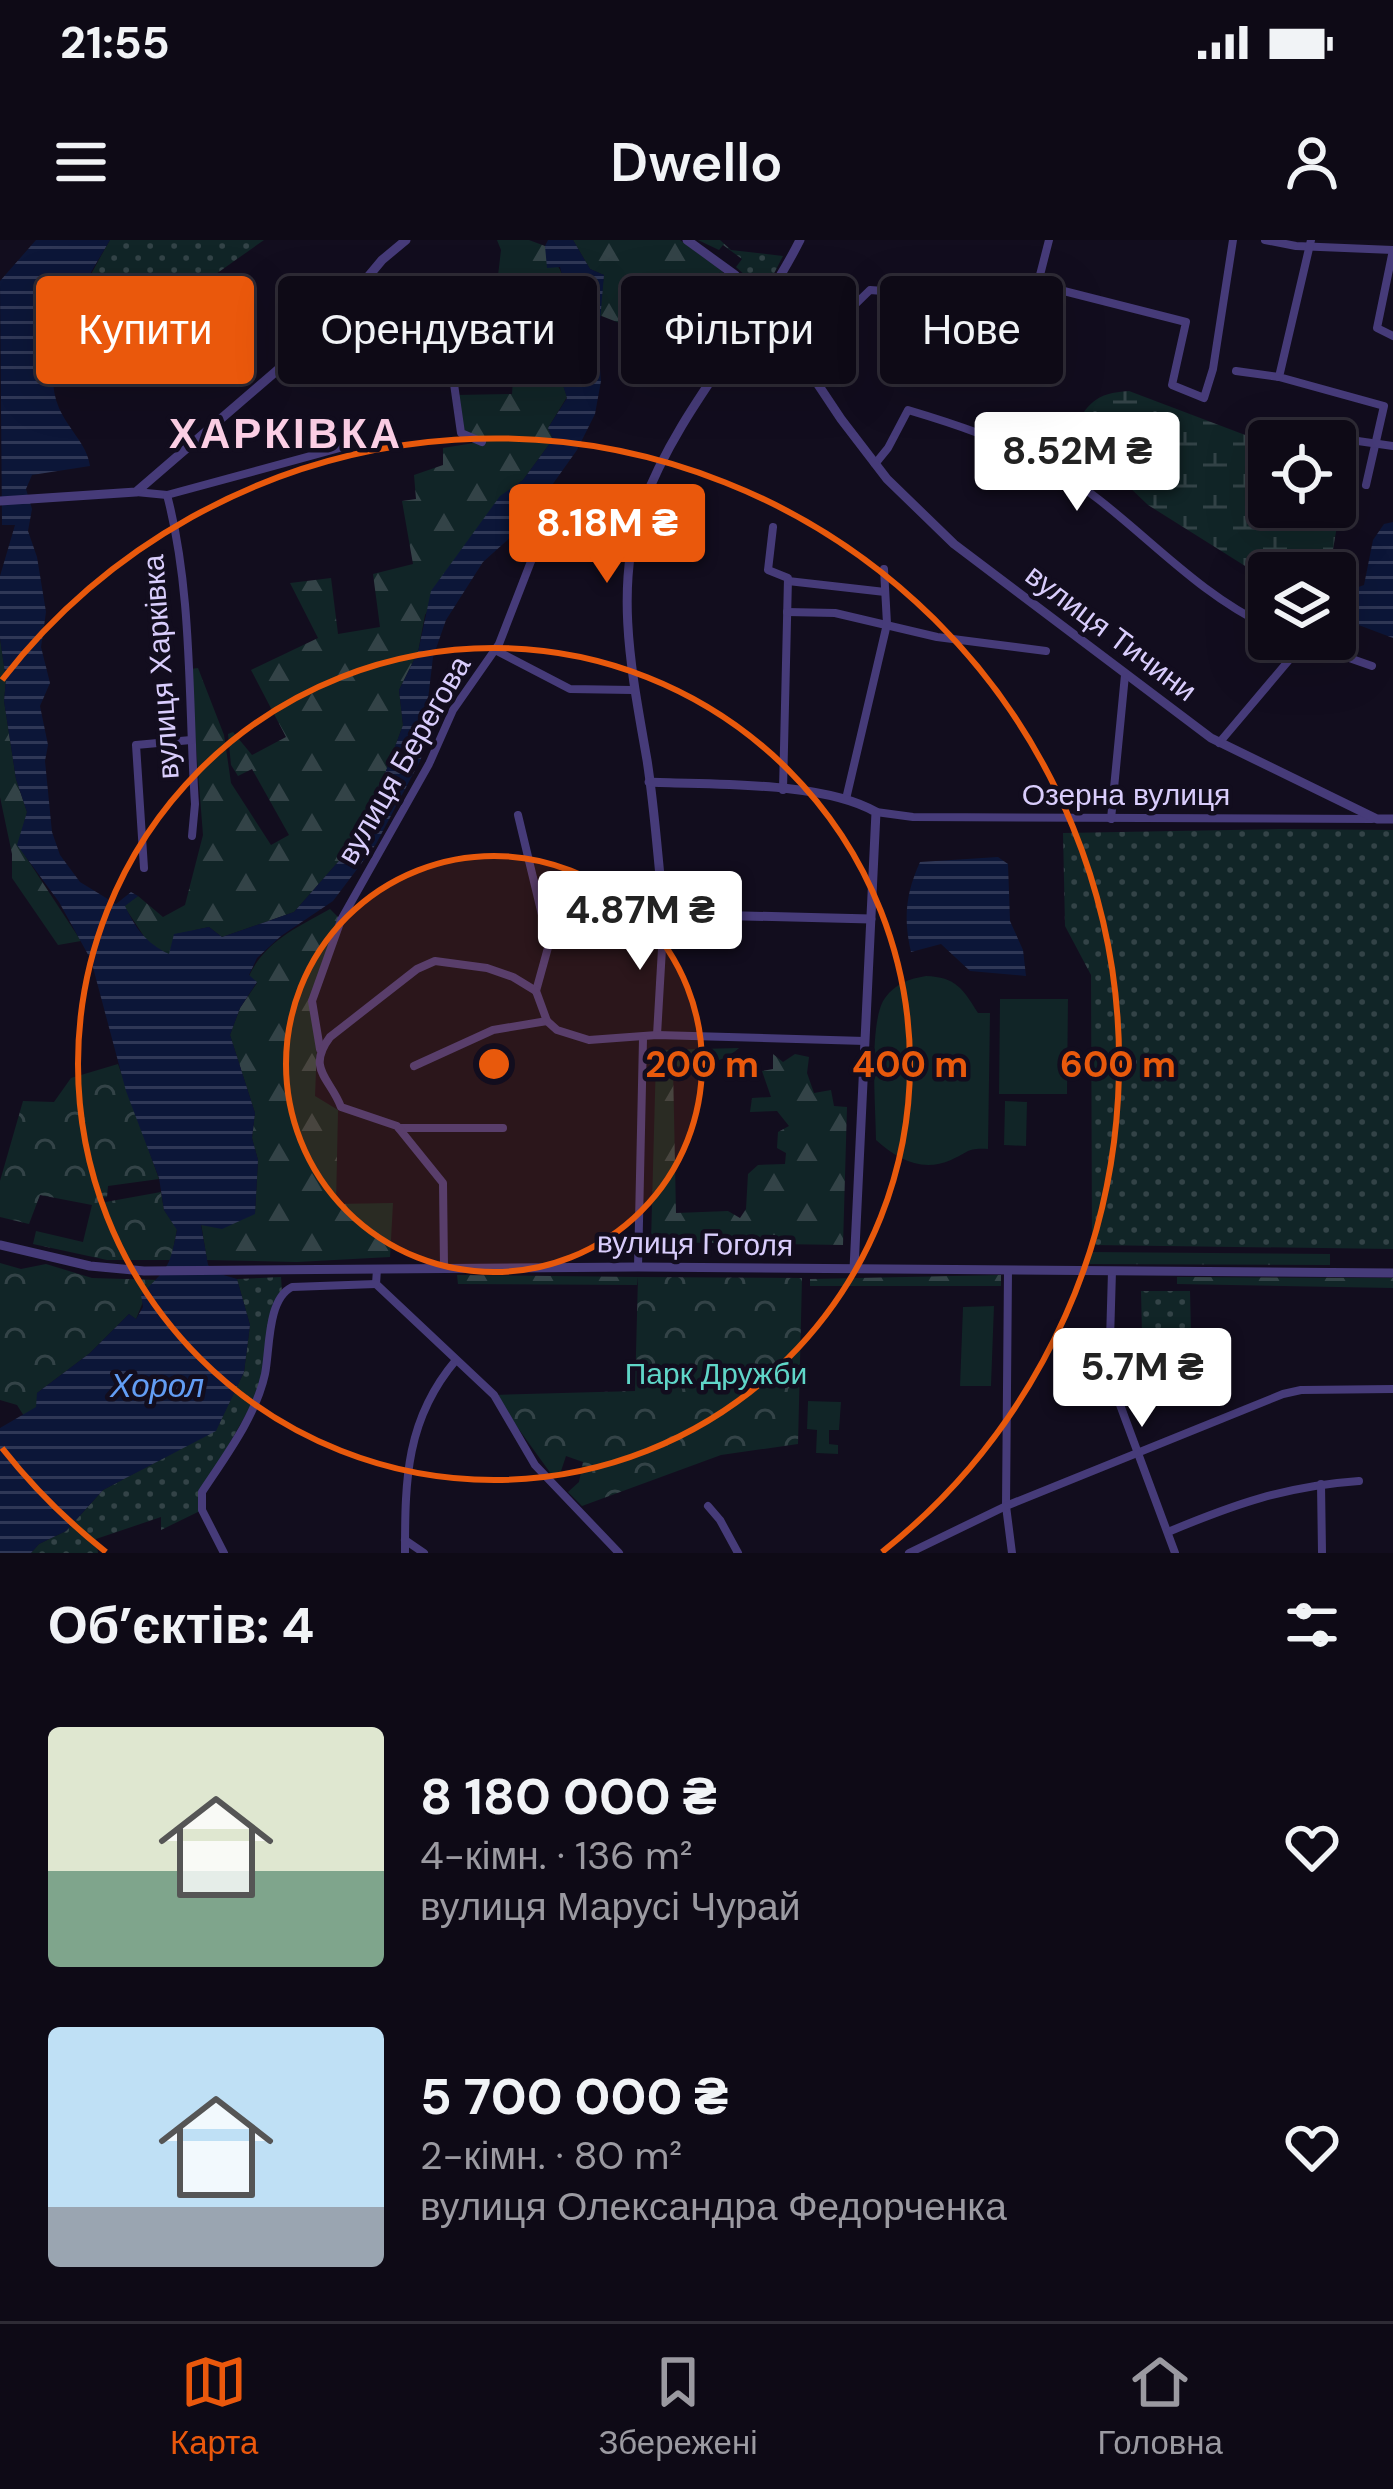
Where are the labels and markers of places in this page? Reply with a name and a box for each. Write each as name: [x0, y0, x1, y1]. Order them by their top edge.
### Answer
pin: 8.52M ₴: [966, 412, 1188, 514]
pin: 8.18M ₴: [496, 484, 718, 586]
pin: 4.87M ₴: [529, 871, 751, 973]
centre of rings: [473, 1043, 515, 1085]
pin: 5.7M ₴: [1044, 1328, 1240, 1430]

